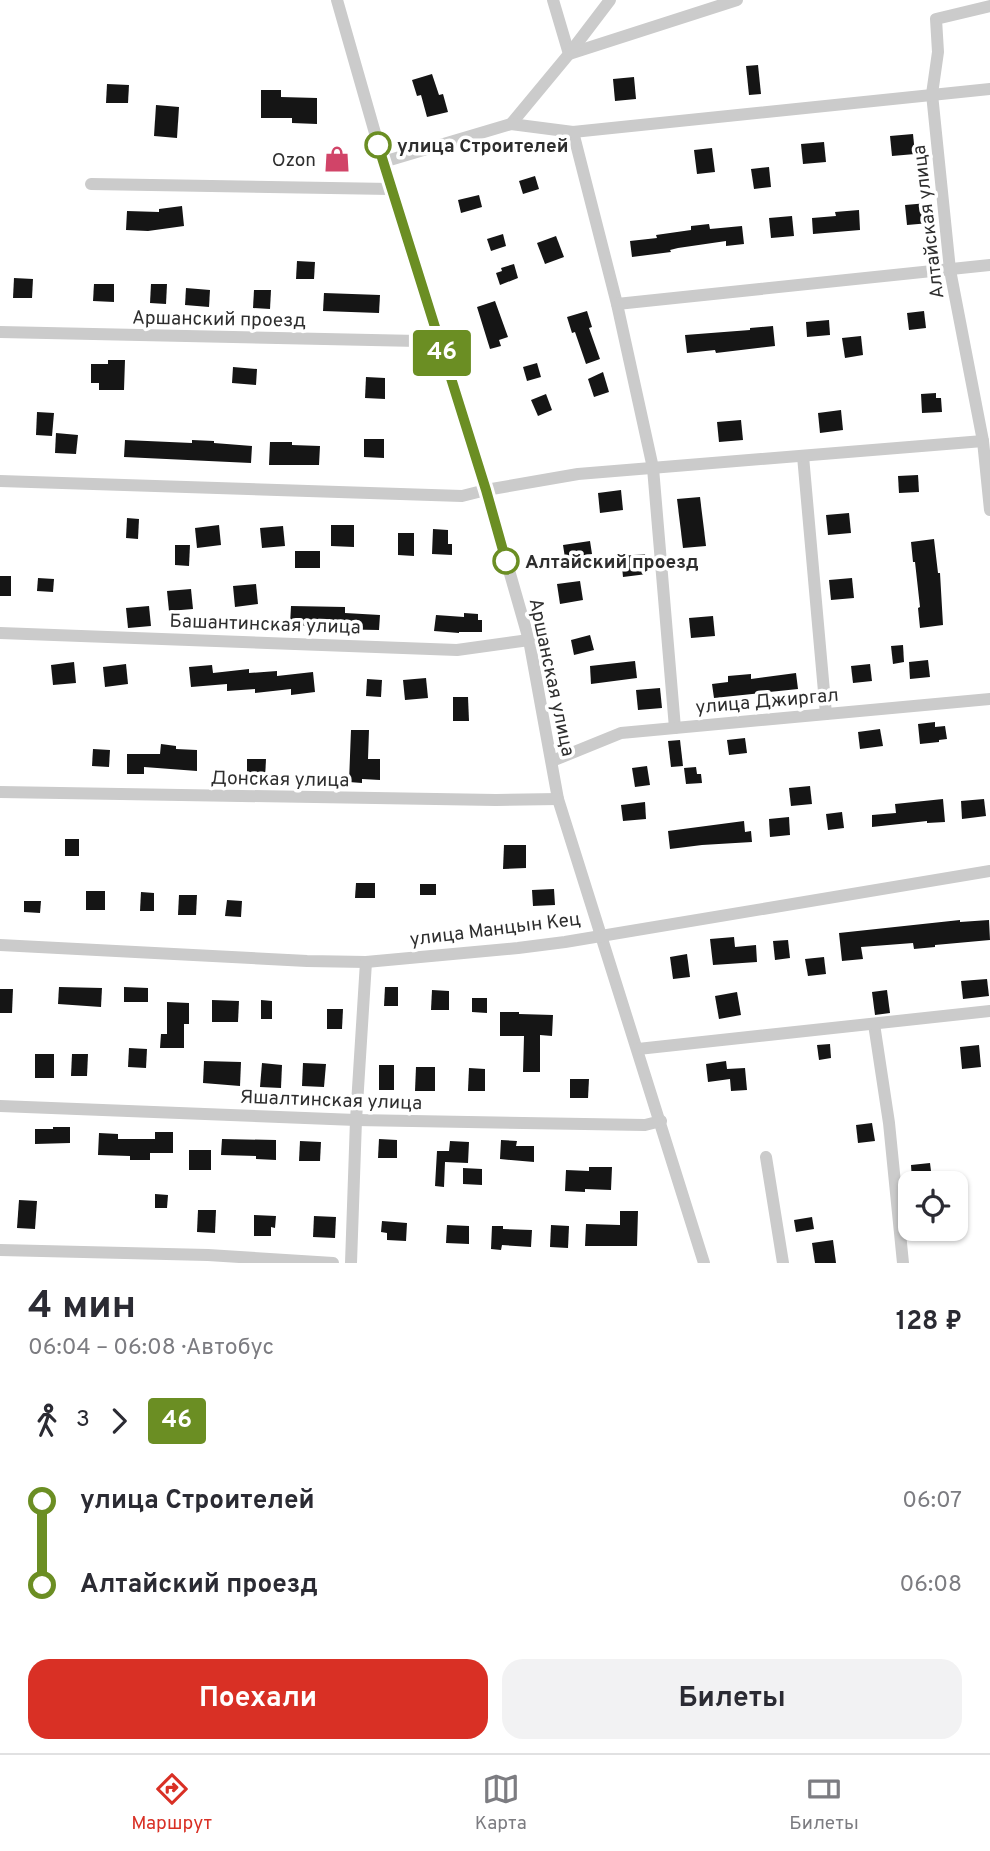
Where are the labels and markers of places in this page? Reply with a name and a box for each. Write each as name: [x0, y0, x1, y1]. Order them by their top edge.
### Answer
marker: улица Строителей: [365, 132, 391, 158]
place label: улица Строителей: [397, 135, 568, 159]
shop icon: Ozon: [322, 144, 352, 174]
place label: Ozon: [272, 149, 316, 173]
marker: Алтайский проезд: [493, 548, 519, 574]
place label: Алтайский проезд: [525, 551, 699, 575]

